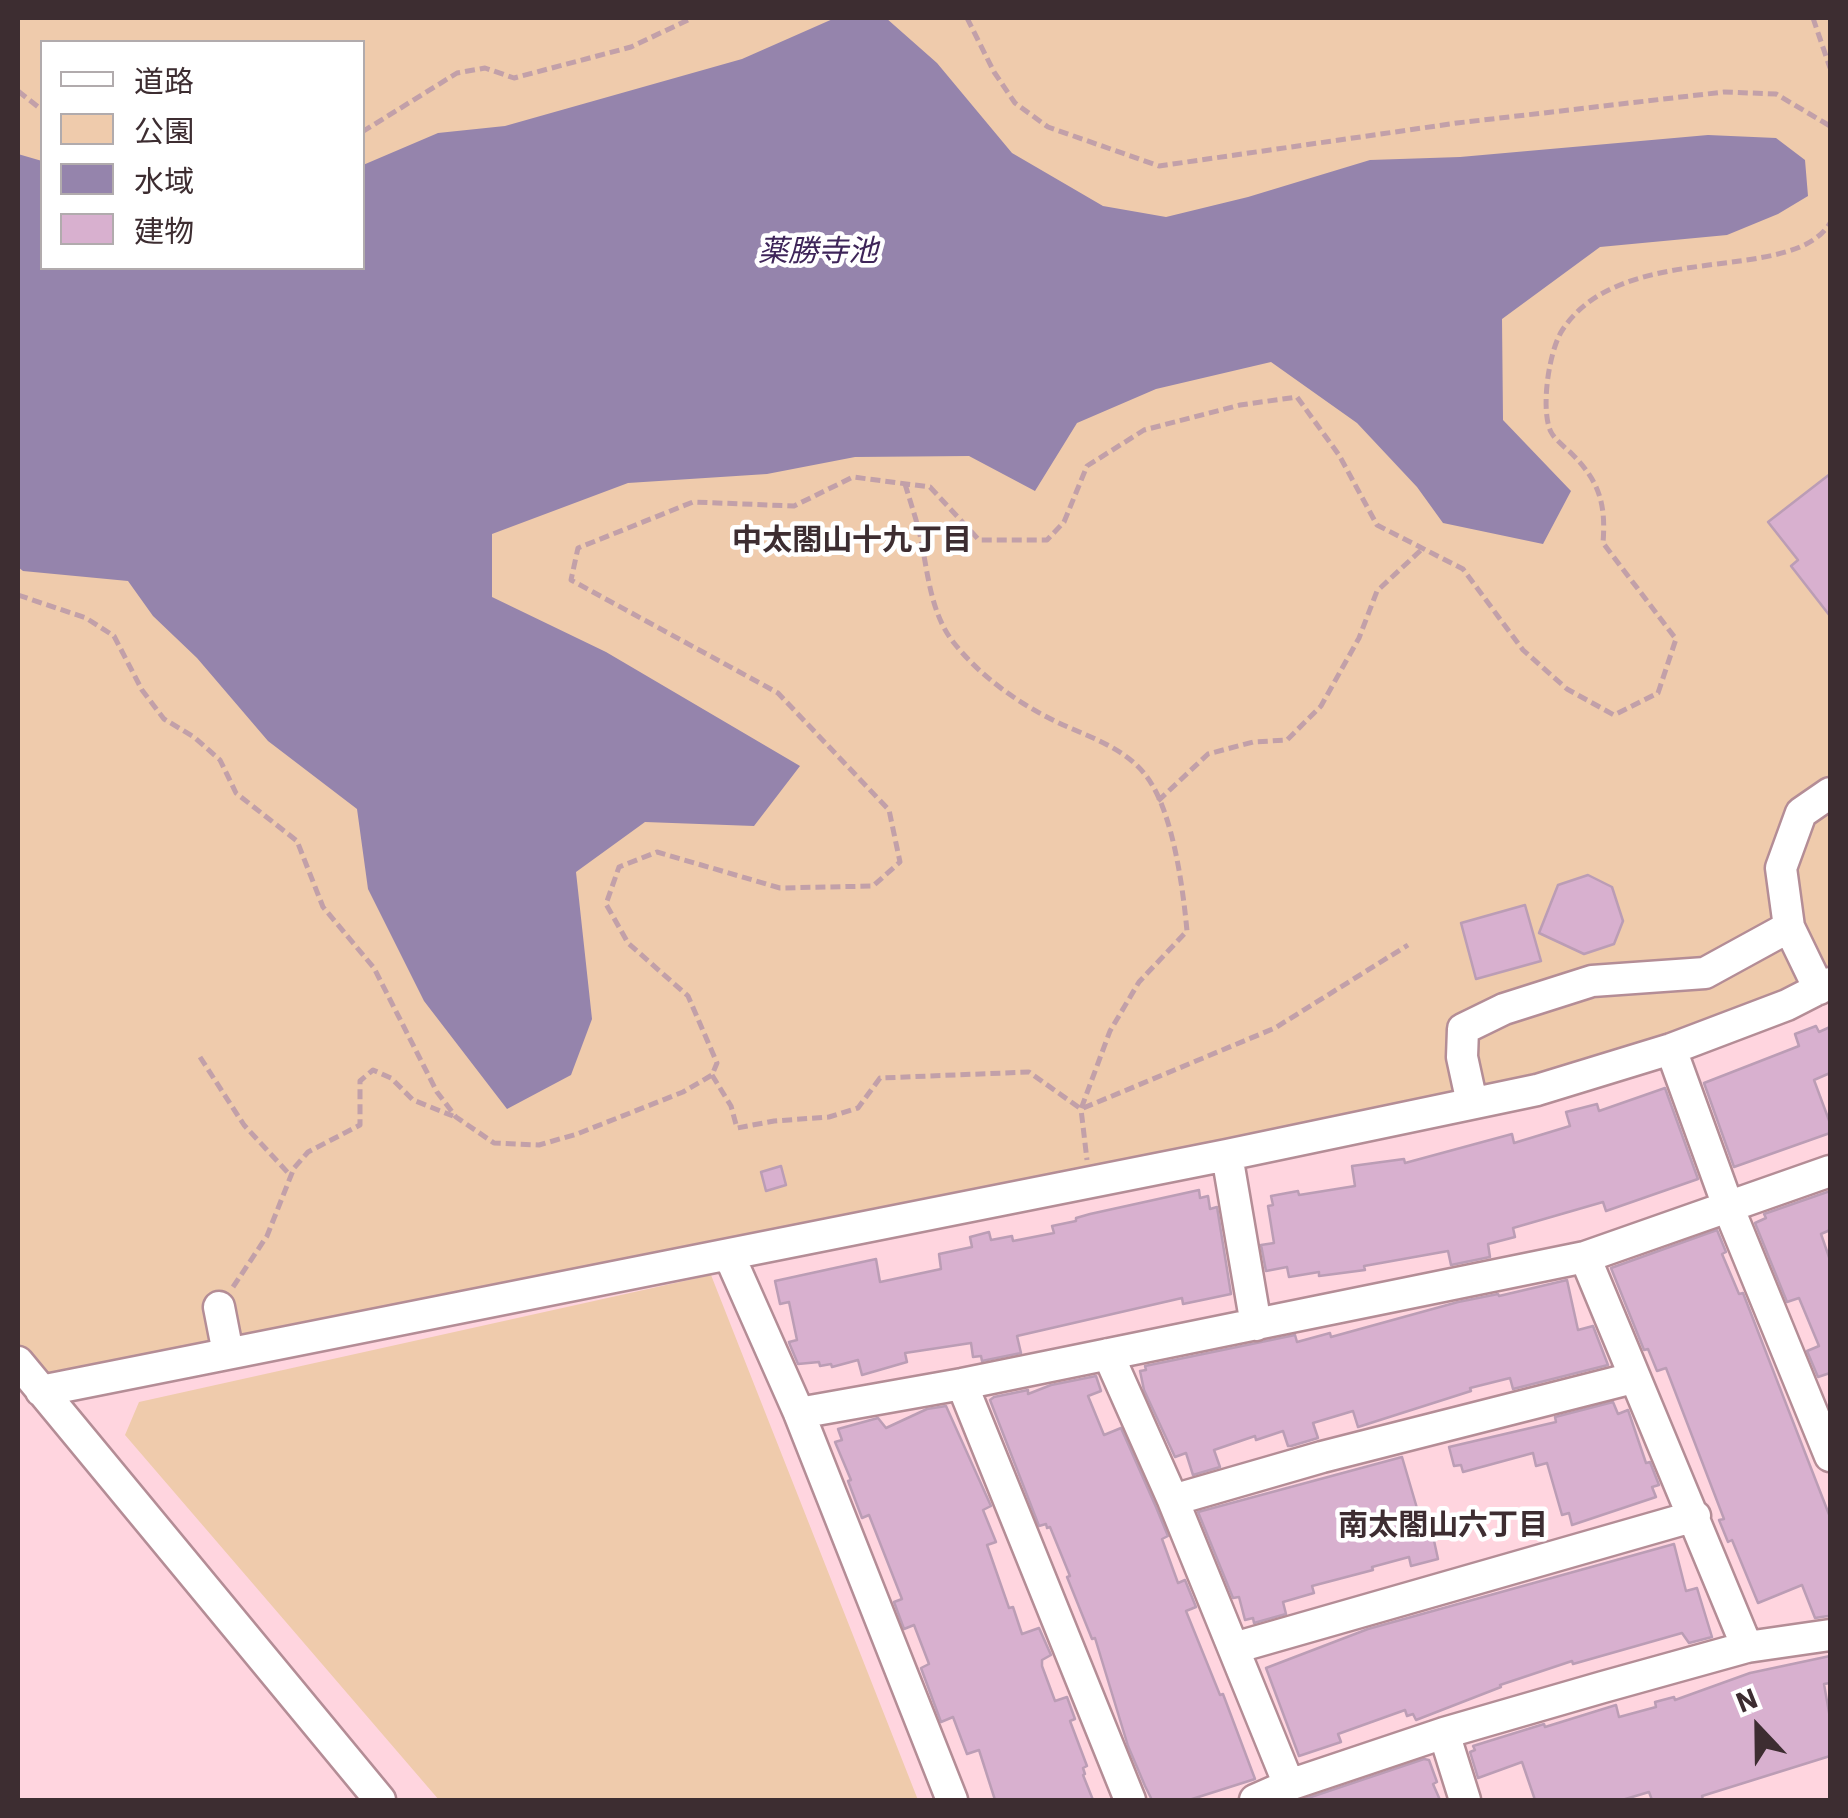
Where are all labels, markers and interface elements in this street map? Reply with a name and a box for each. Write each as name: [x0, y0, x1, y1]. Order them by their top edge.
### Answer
legend: [40, 40, 365, 270]
text: 道路: [134, 61, 194, 100]
text: 公園: [134, 111, 194, 150]
text: 水域: [134, 161, 194, 200]
text: 建物: [134, 211, 194, 250]
water label: 薬勝寺池: [758, 234, 878, 270]
district label: 中太閤山十九丁目: [732, 523, 972, 559]
district label: 南太閤山六丁目: [1338, 1508, 1548, 1544]
north arrow: [1708, 1678, 1808, 1778]
text: N: [1730, 1679, 1763, 1721]

